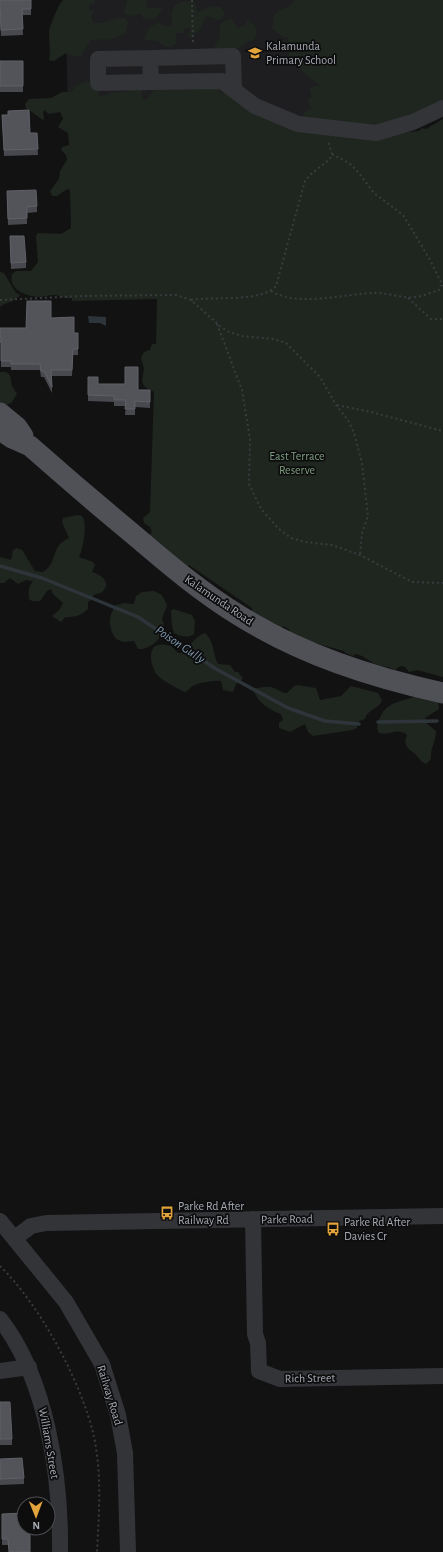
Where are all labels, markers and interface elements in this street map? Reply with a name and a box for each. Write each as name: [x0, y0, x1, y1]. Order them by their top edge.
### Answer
place label: Kalamunda Primary School: [266, 40, 336, 67]
school or university icon: Kalamunda Primary School: [247, 45, 263, 61]
park label: East Terrace Reserve: [269, 450, 325, 476]
street label: Kalamunda Road: [183, 573, 255, 627]
water label: Poison Gully: [153, 624, 208, 667]
place label: Parke Rd After Railway Rd: [178, 1200, 244, 1227]
bus stop icon: Parke Rd After Railway Rd: [159, 1205, 175, 1221]
street label: Parke Road: [261, 1213, 313, 1225]
place label: Parke Rd After Davies Cr: [344, 1216, 410, 1242]
bus stop icon: Parke Rd After Davies Cr: [325, 1221, 341, 1237]
street label: Railway Road: [94, 1364, 125, 1427]
street label: Rich Street: [285, 1372, 336, 1384]
street label: Williams Street: [37, 1406, 61, 1480]
north arrow: [16, 1496, 56, 1536]
text: N: [32, 1520, 40, 1531]

